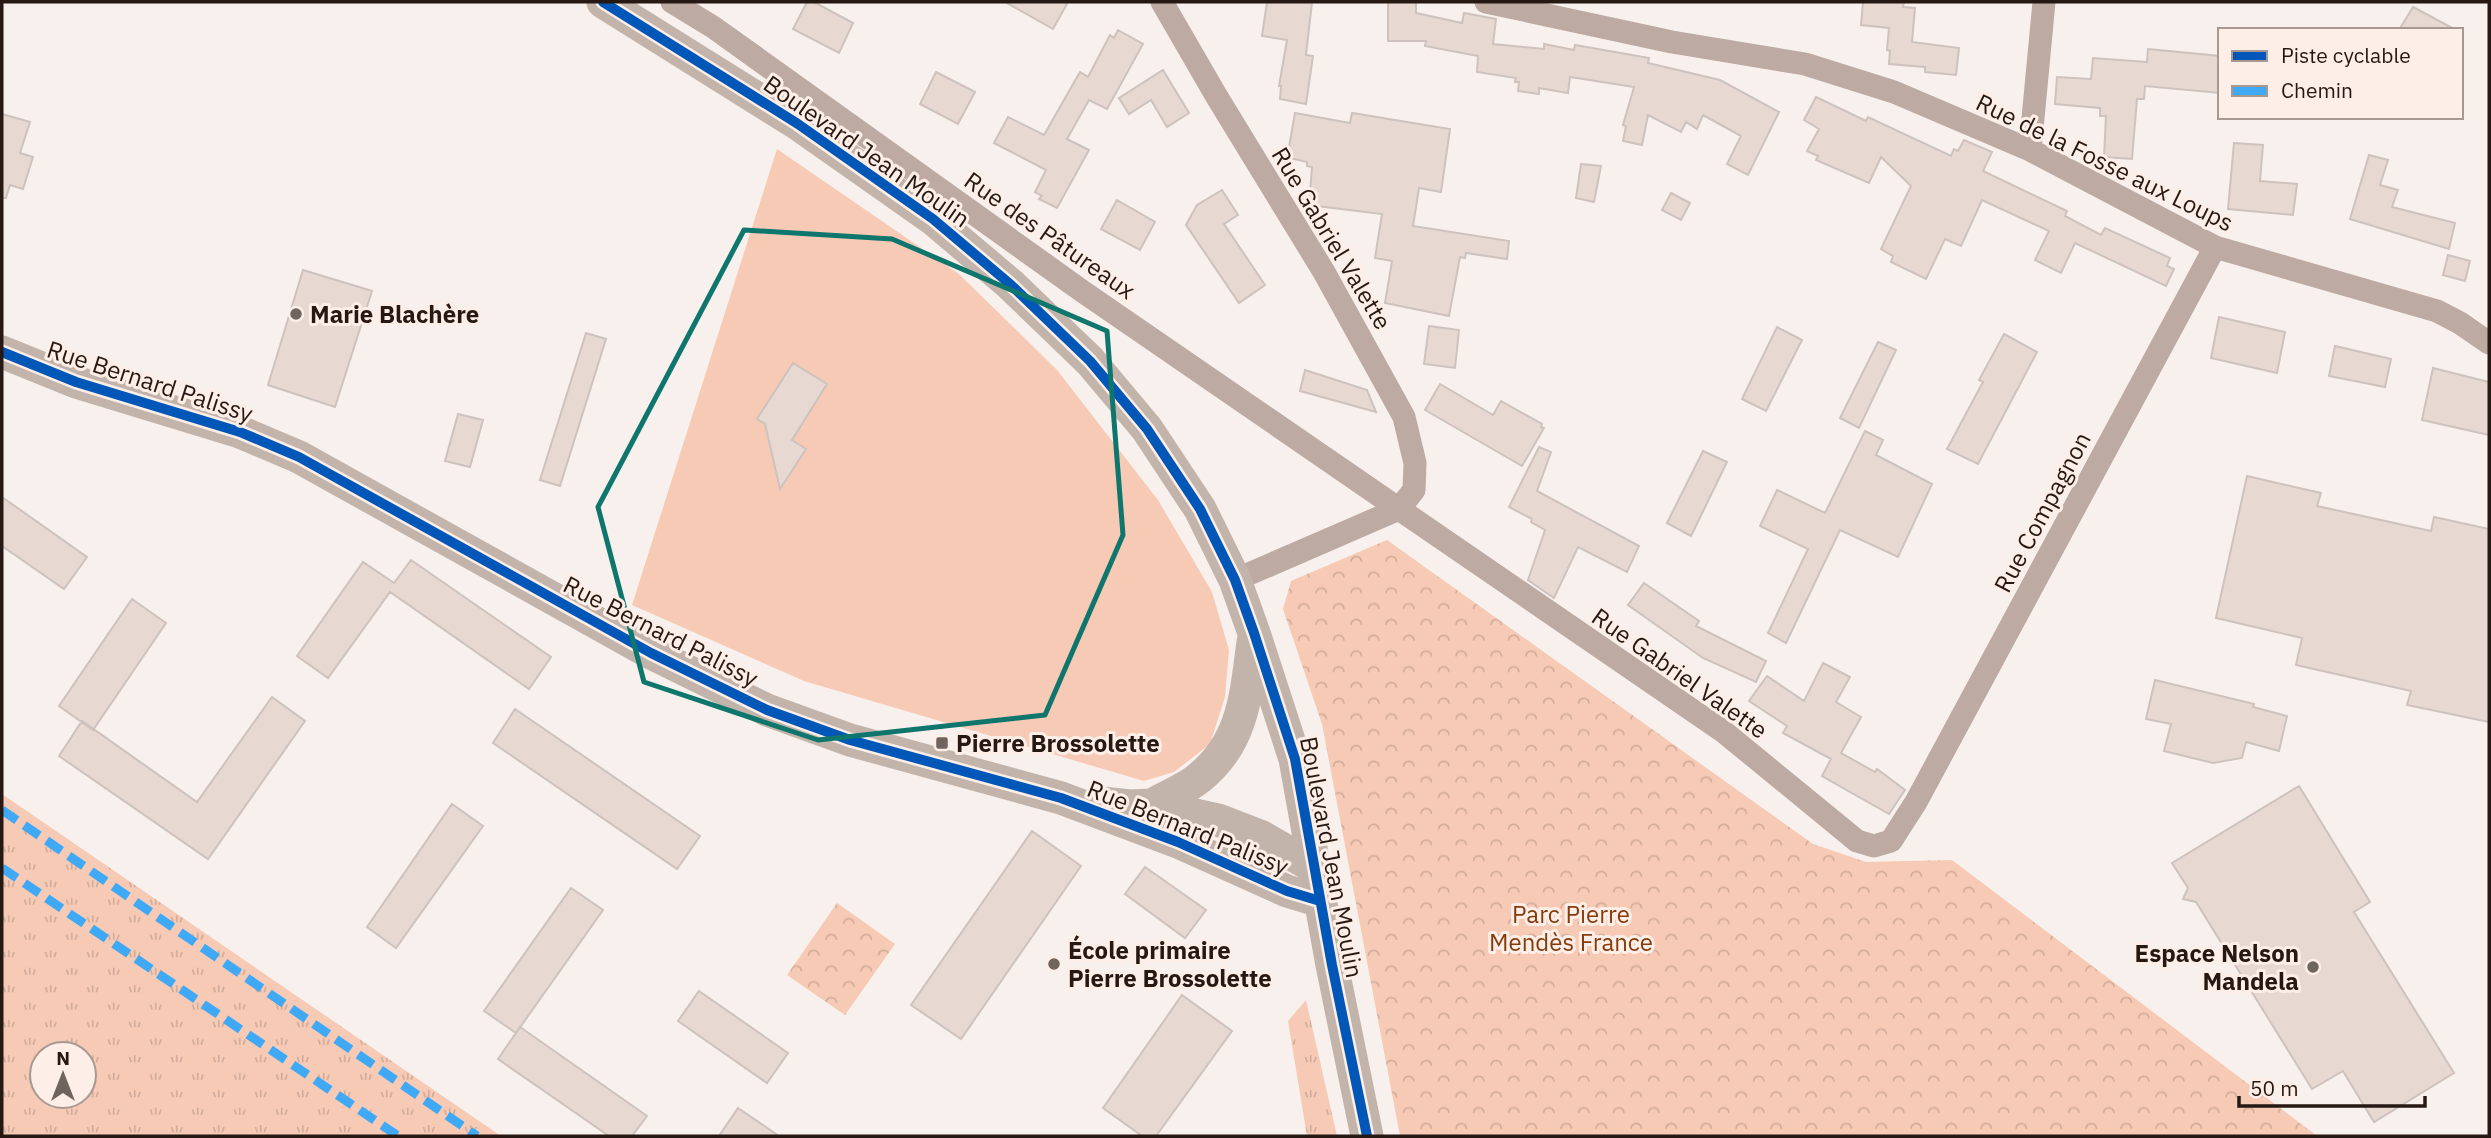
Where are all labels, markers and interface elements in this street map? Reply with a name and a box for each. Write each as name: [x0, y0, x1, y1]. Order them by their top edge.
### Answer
legend: [2218, 28, 2463, 119]
text: Piste cyclable: [2281, 41, 2411, 69]
street label: Boulevard Jean Moulin: [757, 68, 977, 234]
text: Chemin: [2281, 76, 2353, 104]
street label: Rue de la Fosse aux Loups: [1971, 86, 2239, 238]
street label: Rue Gabriel Valette: [1265, 141, 1399, 335]
street label: Rue des Pâtureaux: [958, 164, 1142, 306]
place label: Marie Blachère: [310, 298, 479, 330]
marker: Marie Blachère: [288, 306, 304, 322]
street label: Rue Bernard Palissy: [43, 333, 257, 429]
street label: Rue Compagnon: [1986, 426, 2098, 598]
street label: Rue Bernard Palissy: [558, 568, 764, 694]
street label: Rue Gabriel Valette: [1586, 600, 1774, 746]
place label: Pierre Brossolette: [956, 727, 1160, 759]
street label: Boulevard Jean Moulin: [1293, 734, 1371, 980]
marker: Pierre Brossolette: [934, 735, 950, 751]
street label: Rue Bernard Palissy: [1083, 772, 1294, 882]
park label: Parc Pierre Mendès France: [1489, 898, 1653, 958]
place label: École primaire Pierre Brossolette: [1068, 934, 1272, 994]
place label: Espace Nelson Mandela: [2135, 937, 2299, 997]
marker: École primaire Pierre Brossolette: [1046, 956, 1062, 972]
marker: Espace Nelson Mandela: [2305, 959, 2321, 975]
north arrow: [28, 1040, 98, 1110]
text: N: [56, 1046, 70, 1070]
scale bar: [2239, 1064, 2424, 1108]
text: 50 m: [2250, 1074, 2299, 1102]

